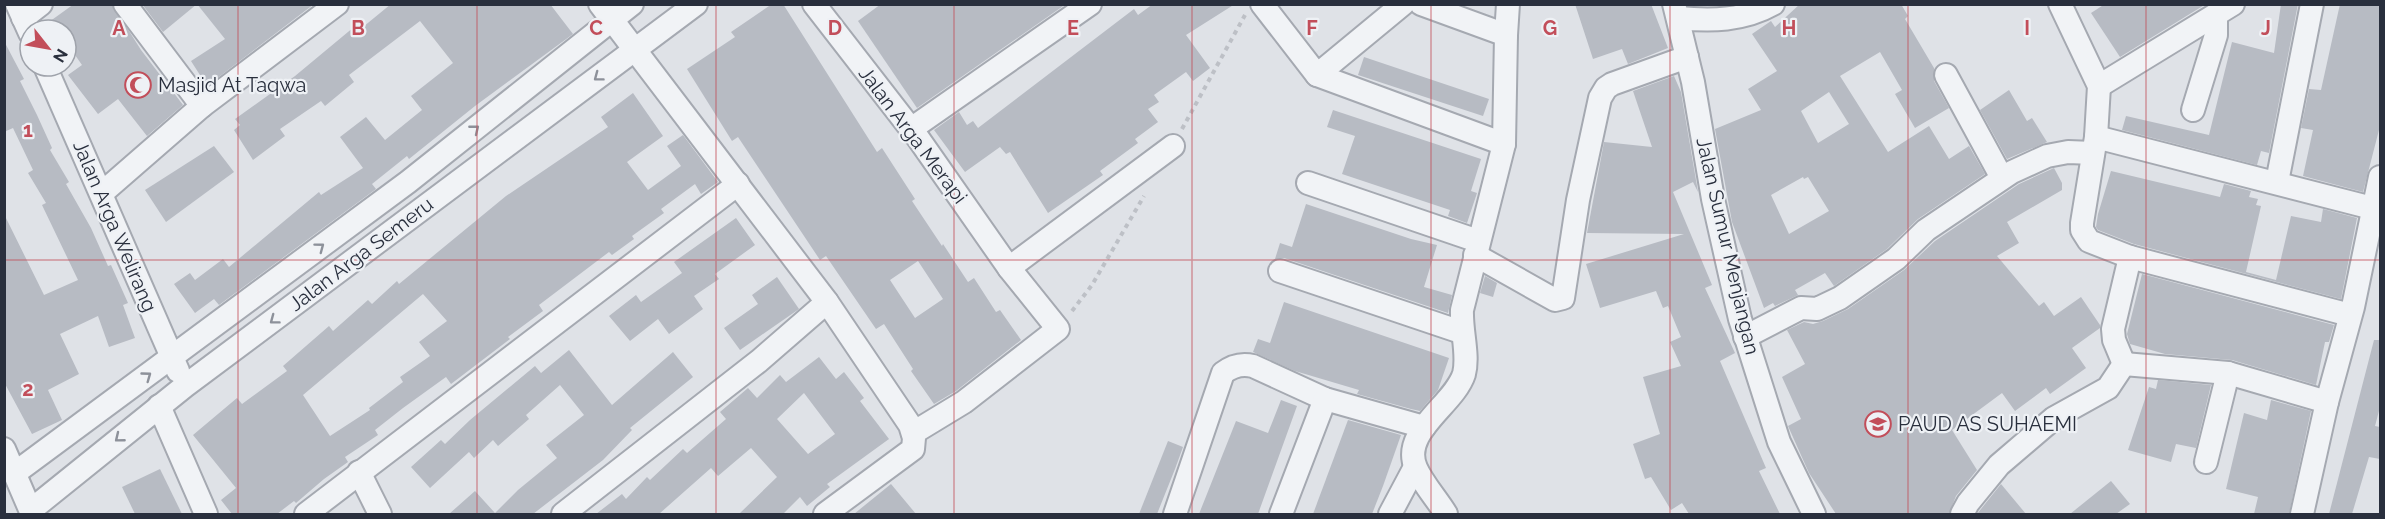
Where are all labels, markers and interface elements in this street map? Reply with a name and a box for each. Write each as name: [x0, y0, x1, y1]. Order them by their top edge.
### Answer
text: A: [112, 16, 126, 40]
text: B: [351, 16, 365, 40]
text: C: [589, 16, 603, 40]
text: D: [828, 16, 842, 40]
text: E: [1067, 16, 1079, 40]
text: F: [1306, 16, 1318, 40]
text: G: [1543, 16, 1557, 40]
text: H: [1782, 16, 1796, 40]
text: I: [2024, 16, 2030, 40]
text: J: [2261, 16, 2271, 40]
north arrow: [18, 18, 78, 78]
text: N: [49, 45, 72, 66]
street label: Jalan Arga Merapi: [854, 62, 972, 208]
mosque icon: Masjid At Taqwa: [123, 70, 153, 100]
one-way arrow: [594, 70, 605, 81]
place label: Masjid At Taqwa: [158, 73, 306, 97]
text: 1: [23, 118, 33, 142]
one-way arrow: [468, 125, 479, 136]
street label: Jalan Sumur Menjangan: [1691, 135, 1765, 357]
street label: Jalan Arga Welirang: [68, 137, 162, 315]
street label: Jalan Arga Semeru: [284, 192, 438, 316]
one-way arrow: [314, 244, 325, 255]
one-way arrow: [269, 312, 280, 323]
one-way arrow: [140, 372, 151, 383]
text: 2: [22, 377, 34, 401]
school or university icon: PAUD AS SUHAEMI: [1863, 409, 1893, 439]
place label: PAUD AS SUHAEMI: [1898, 412, 2077, 436]
one-way arrow: [115, 431, 126, 442]

